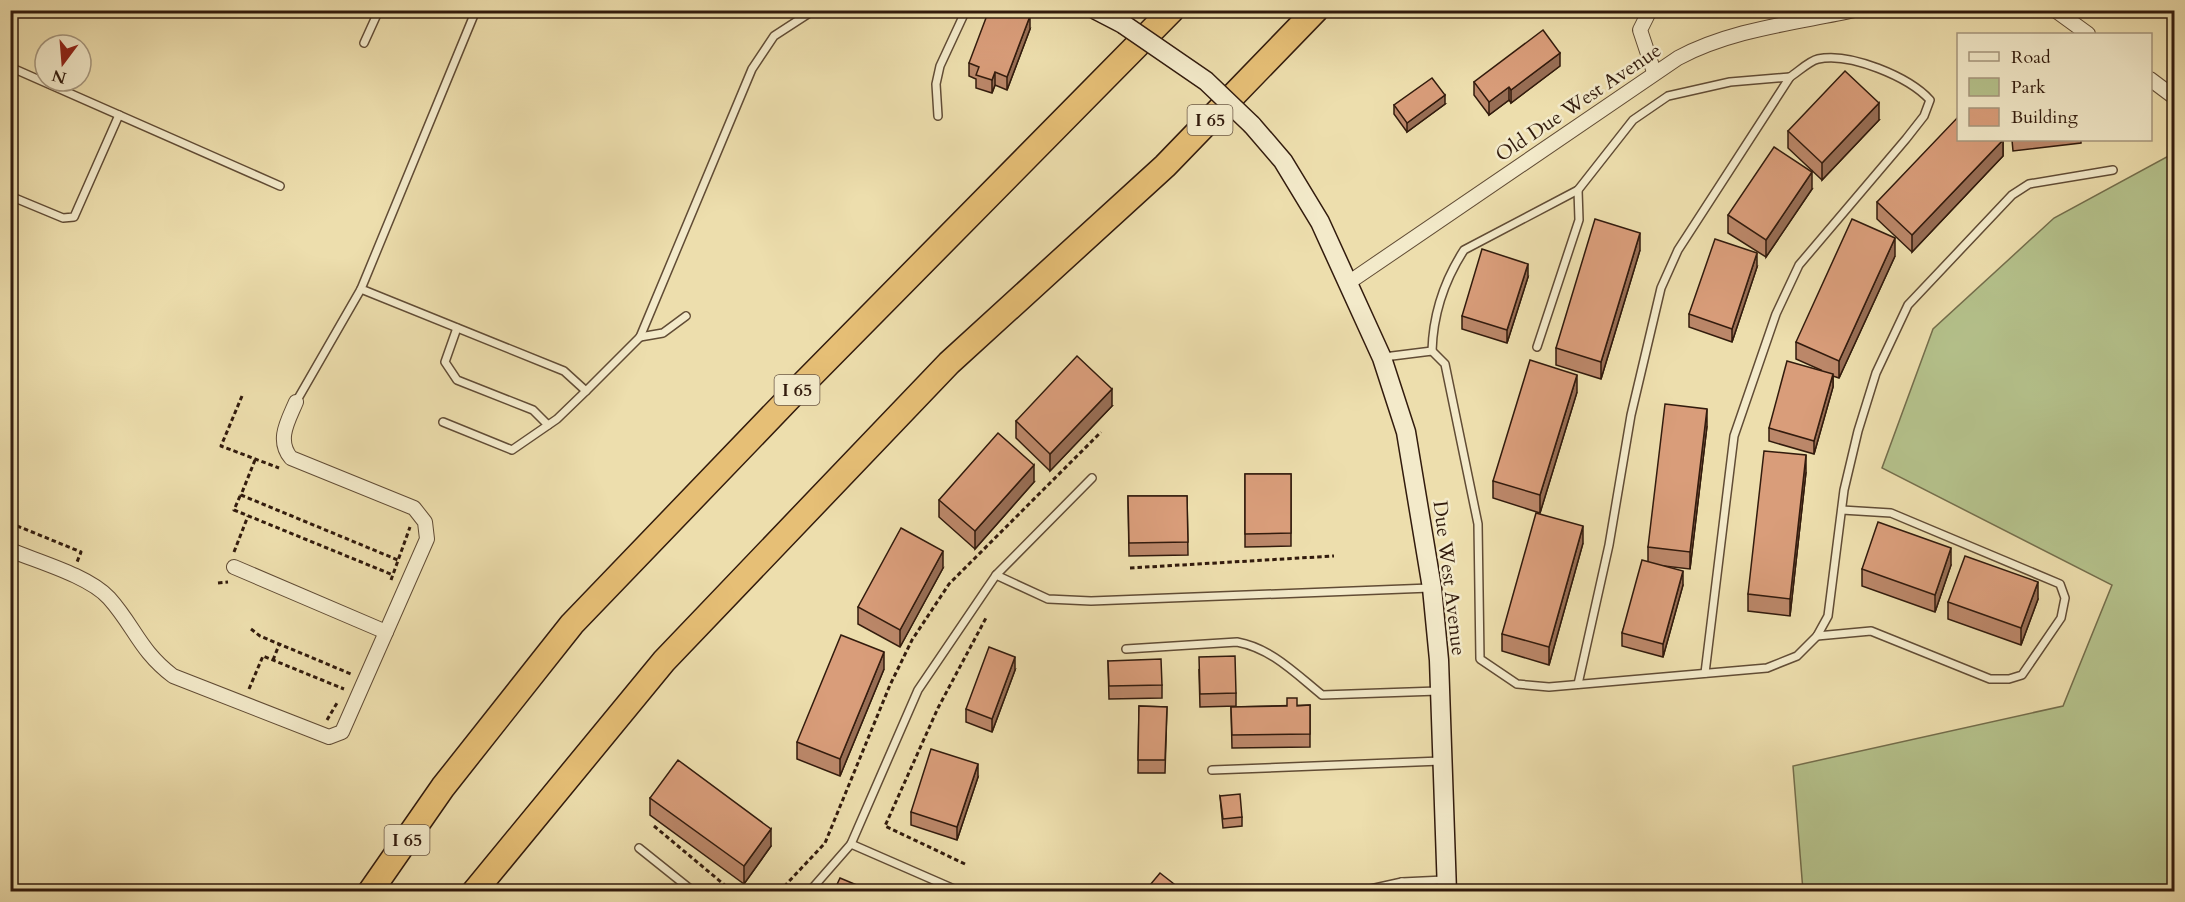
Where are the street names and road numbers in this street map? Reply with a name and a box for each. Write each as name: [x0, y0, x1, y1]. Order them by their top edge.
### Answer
street label: Old Due West Avenue: [1490, 37, 1666, 168]
road number: I 65: [1188, 105, 1232, 135]
road number: I 65: [774, 375, 820, 405]
street label: Due West Avenue: [1427, 499, 1472, 657]
road number: I 65: [384, 825, 430, 855]

